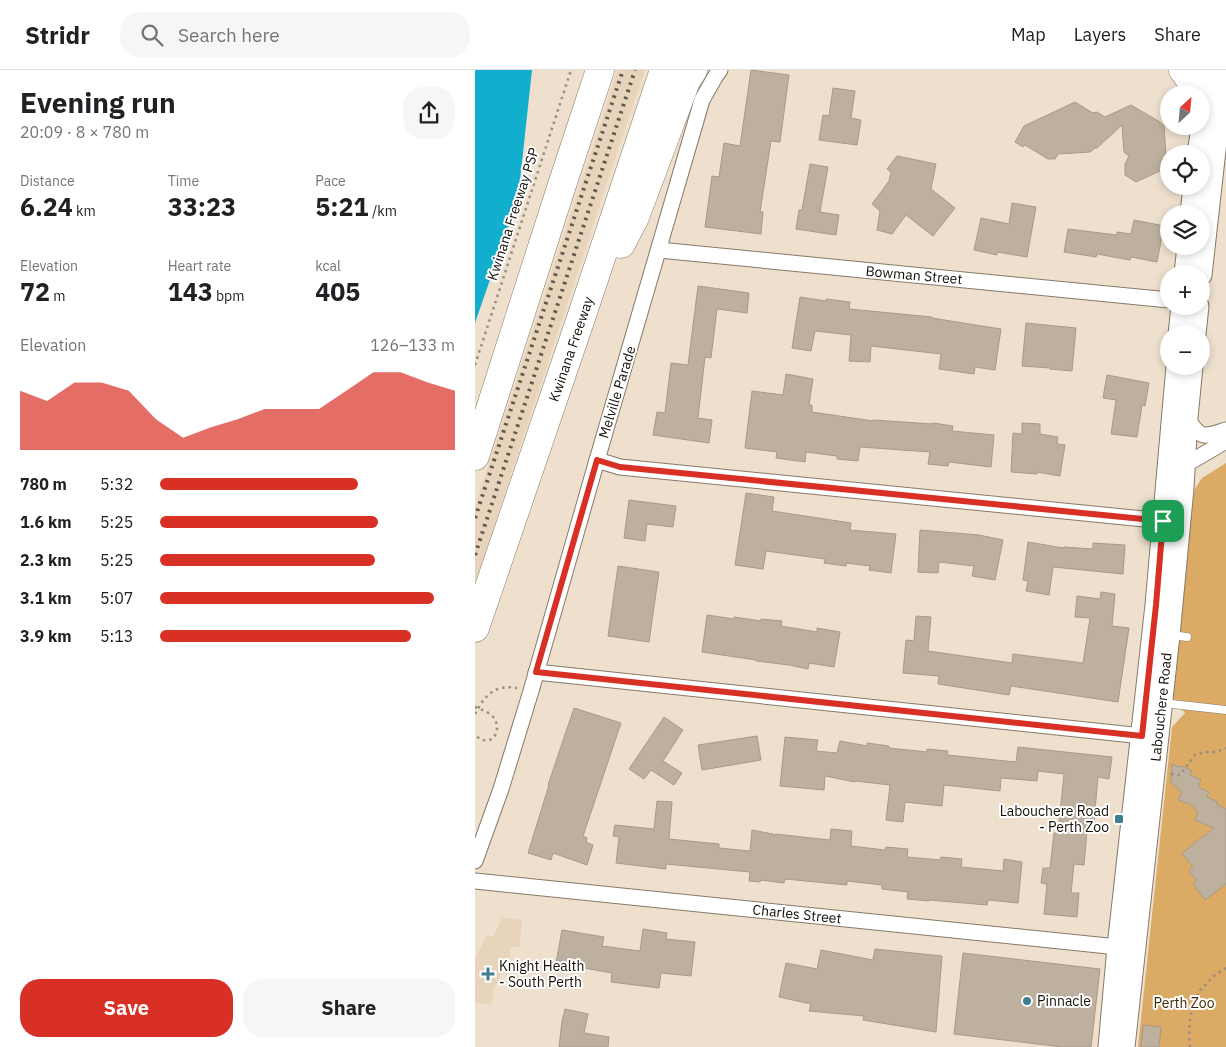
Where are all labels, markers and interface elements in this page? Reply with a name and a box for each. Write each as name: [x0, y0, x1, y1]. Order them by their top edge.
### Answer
search box: [120, 12, 470, 57]
text: Stridr: [25, 19, 90, 51]
icon: search: [138, 21, 166, 49]
text: Search here: [178, 23, 280, 47]
text: Map: [1011, 23, 1046, 46]
text: Layers: [1074, 23, 1126, 46]
text: Share: [1154, 23, 1201, 46]
text: Evening run: [20, 84, 176, 121]
north arrow: [1160, 85, 1210, 135]
map controls: [1160, 85, 1210, 375]
button: share: [403, 87, 455, 139]
text: 20:09 · 8 × 780 m: [20, 122, 149, 142]
street label: Kwinana Freeway PSP: [483, 145, 543, 283]
button: locate: [1160, 145, 1210, 195]
text: Distance: [20, 172, 75, 190]
text: Time: [168, 172, 199, 190]
text: Pace: [315, 172, 346, 190]
text: 6.24: [20, 190, 73, 223]
text: 33:23: [168, 190, 236, 223]
text: 5:21: [315, 190, 369, 223]
text: km: [73, 202, 96, 220]
text: /km: [369, 202, 397, 220]
button: layers: [1160, 205, 1210, 255]
text: Elevation: [20, 257, 78, 275]
text: Heart rate: [168, 257, 231, 275]
text: kcal: [315, 257, 341, 275]
street label: Bowman Street: [865, 262, 963, 288]
button: +: [1160, 265, 1210, 315]
text: 72: [20, 275, 50, 308]
text: 143: [168, 275, 213, 308]
text: 405: [315, 275, 360, 308]
text: m: [50, 287, 66, 305]
text: bpm: [213, 287, 244, 305]
street label: Kwinana Freeway: [545, 294, 597, 404]
button: −: [1160, 325, 1210, 375]
text: Elevation: [20, 335, 86, 355]
text: 126–133 m: [370, 335, 455, 355]
street label: Melville Parade: [594, 343, 640, 440]
text: 780 m: [20, 474, 67, 494]
text: 5:32: [100, 474, 133, 494]
pin: [1142, 500, 1184, 542]
icon: arrive: [1149, 507, 1177, 535]
text: 1.6 km: [20, 512, 71, 532]
text: 5:25: [100, 512, 133, 532]
text: 2.3 km: [20, 550, 71, 570]
text: 5:25: [100, 550, 133, 570]
text: 3.1 km: [20, 588, 71, 608]
text: 5:07: [100, 588, 133, 608]
text: 3.9 km: [20, 626, 71, 646]
text: 5:13: [100, 626, 133, 646]
street label: Labouchere Road: [1146, 652, 1176, 762]
place label: Labouchere Road - Perth Zoo: [1000, 802, 1109, 836]
marker: Labouchere Road - Perth Zoo: [1113, 813, 1125, 825]
street label: Charles Street: [752, 900, 842, 928]
place label: Knight Health - South Perth: [499, 957, 584, 991]
marker: Knight Health - South Perth: [481, 967, 495, 981]
button: Save: [20, 979, 233, 1037]
button: Share: [243, 979, 455, 1037]
place label: Pinnacle: [1037, 992, 1091, 1010]
park label: Perth Zoo: [1154, 994, 1215, 1012]
marker: Pinnacle: [1021, 995, 1033, 1007]

